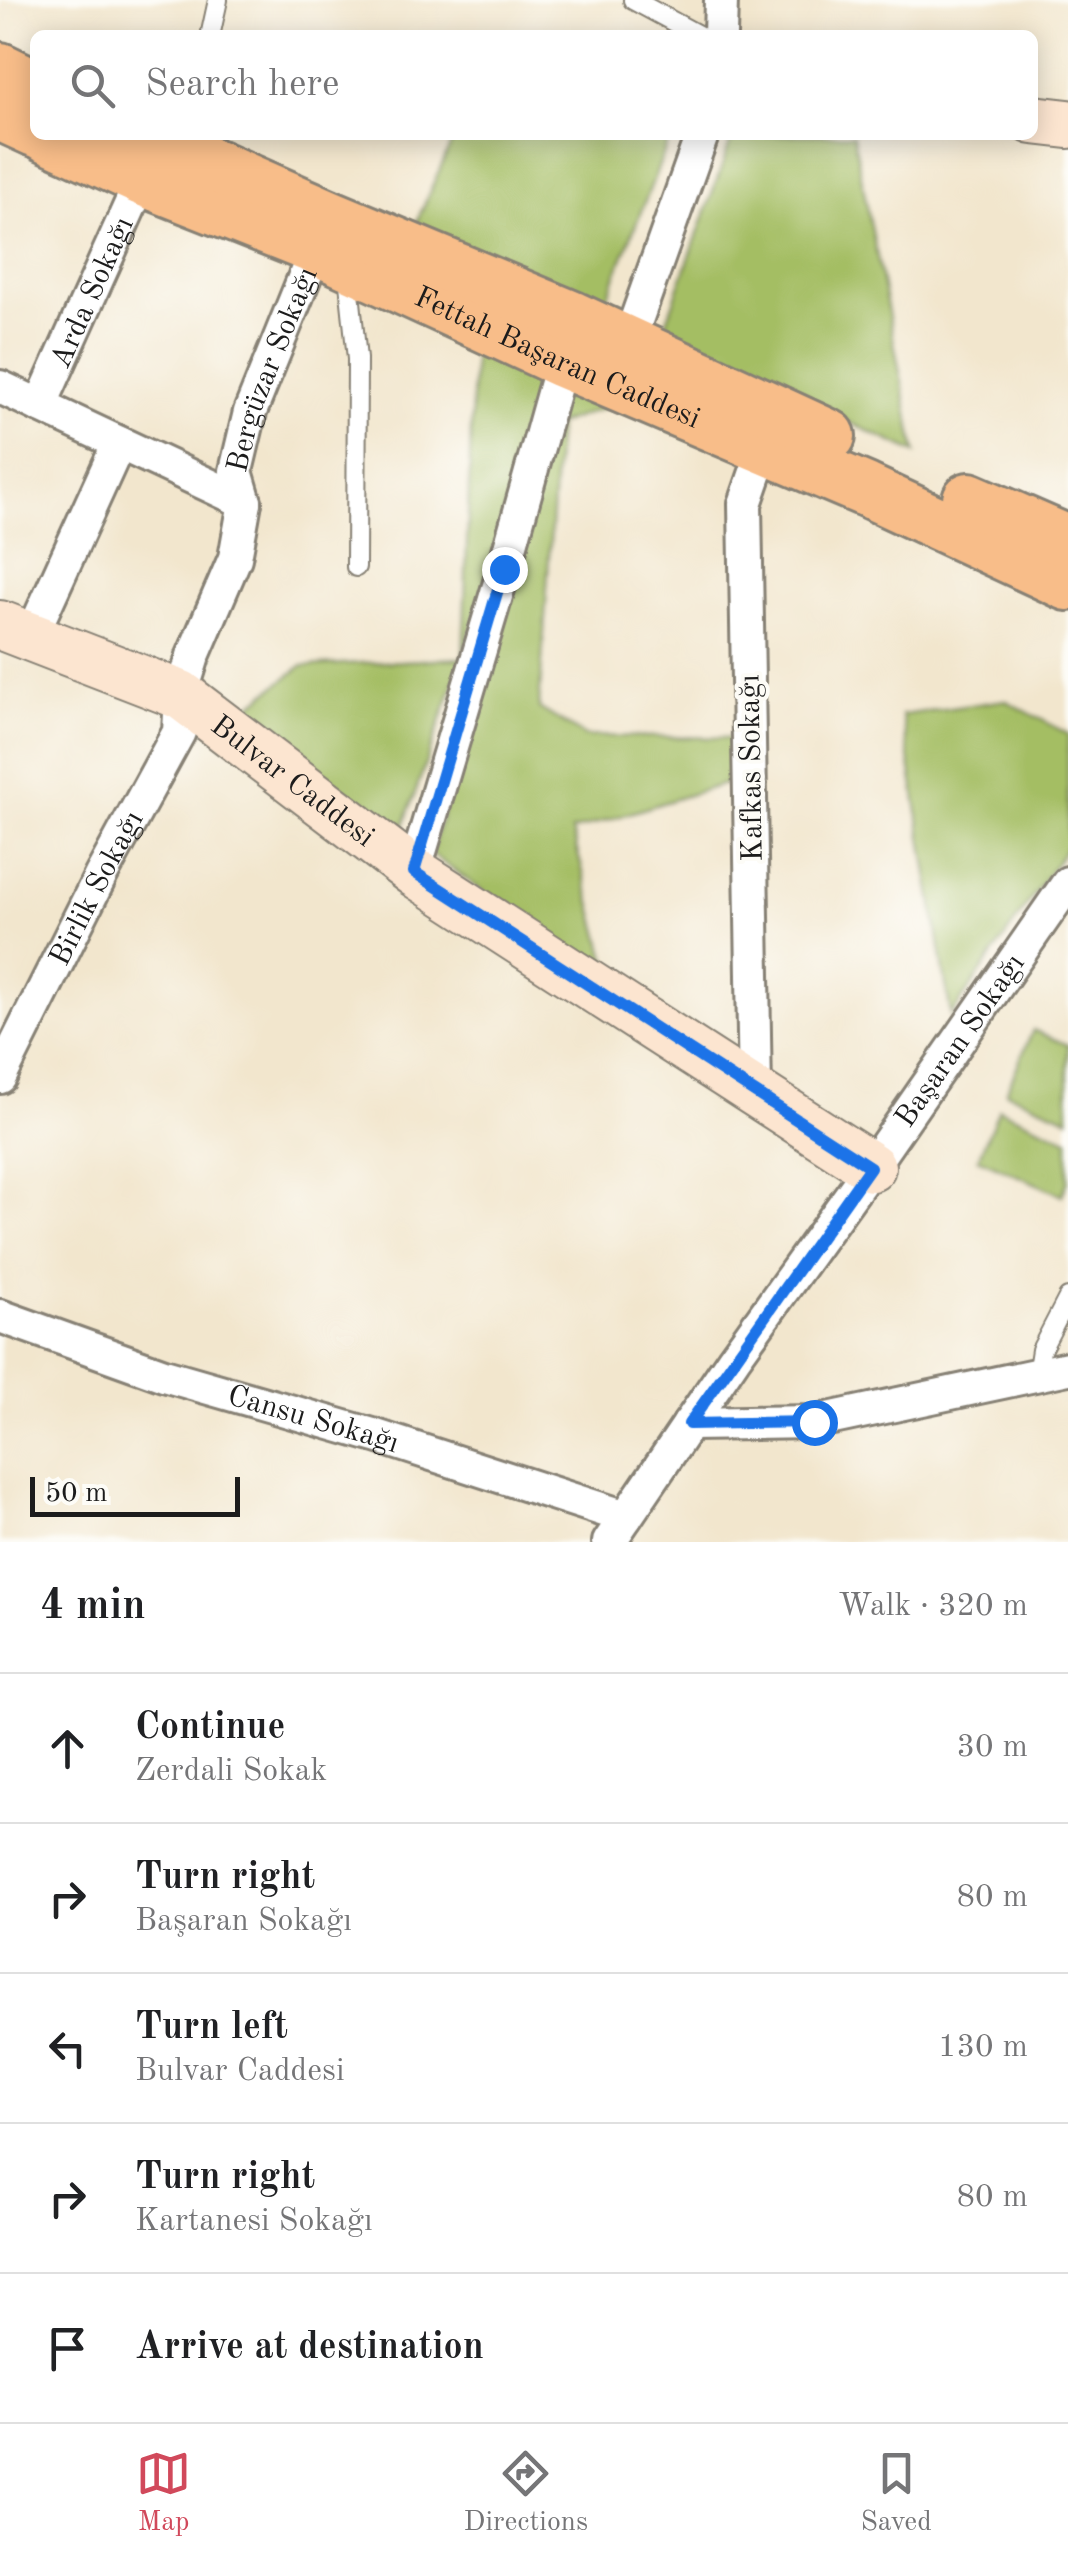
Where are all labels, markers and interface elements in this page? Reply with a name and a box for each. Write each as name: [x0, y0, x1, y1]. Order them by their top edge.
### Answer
search box: [30, 30, 1038, 140]
icon: search: [65, 58, 120, 113]
text: Search here: [145, 66, 340, 104]
street label: Arda Sokağı: [46, 213, 140, 373]
street label: Bergüzar Sokağı: [223, 263, 324, 475]
street label: Fettah Başaran Caddesi: [410, 282, 704, 435]
route end: [482, 547, 528, 593]
street label: Kafkas Sokağı: [735, 674, 769, 862]
street label: Bulvar Caddesi: [205, 710, 379, 853]
street label: Birlik Sokağı: [45, 806, 150, 971]
street label: Başaran Sokağı: [890, 949, 1031, 1133]
street label: Cansu Sokağı: [224, 1381, 402, 1459]
route start: [792, 1400, 838, 1446]
scale bar: [30, 1472, 240, 1516]
text: 50 m: [45, 1480, 108, 1508]
text: 4 min: [40, 1586, 146, 1628]
text: Walk · 320 m: [838, 1591, 1028, 1623]
text: Continue: [135, 1709, 285, 1747]
icon: ahead: [40, 1721, 95, 1776]
text: 30 m: [957, 1732, 1028, 1764]
text: Zerdali Sokak: [135, 1756, 327, 1788]
text: Turn right: [135, 1859, 315, 1897]
icon: right: [40, 1871, 95, 1926]
text: 80 m: [957, 1882, 1028, 1914]
text: Başaran Sokağı: [135, 1906, 352, 1938]
text: Turn left: [135, 2009, 288, 2047]
icon: left: [40, 2021, 95, 2076]
text: 130 m: [938, 2032, 1028, 2064]
text: Bulvar Caddesi: [135, 2056, 345, 2088]
text: Turn right: [135, 2159, 315, 2197]
icon: right: [40, 2171, 95, 2226]
text: 80 m: [957, 2182, 1028, 2214]
text: Kartanesi Sokağı: [135, 2206, 373, 2238]
icon: arrive: [40, 2321, 95, 2376]
text: Arrive at destination: [135, 2329, 484, 2367]
tab: Map: [136, 2446, 191, 2541]
tab: Directions: [464, 2446, 588, 2541]
tab: Saved: [860, 2446, 932, 2541]

